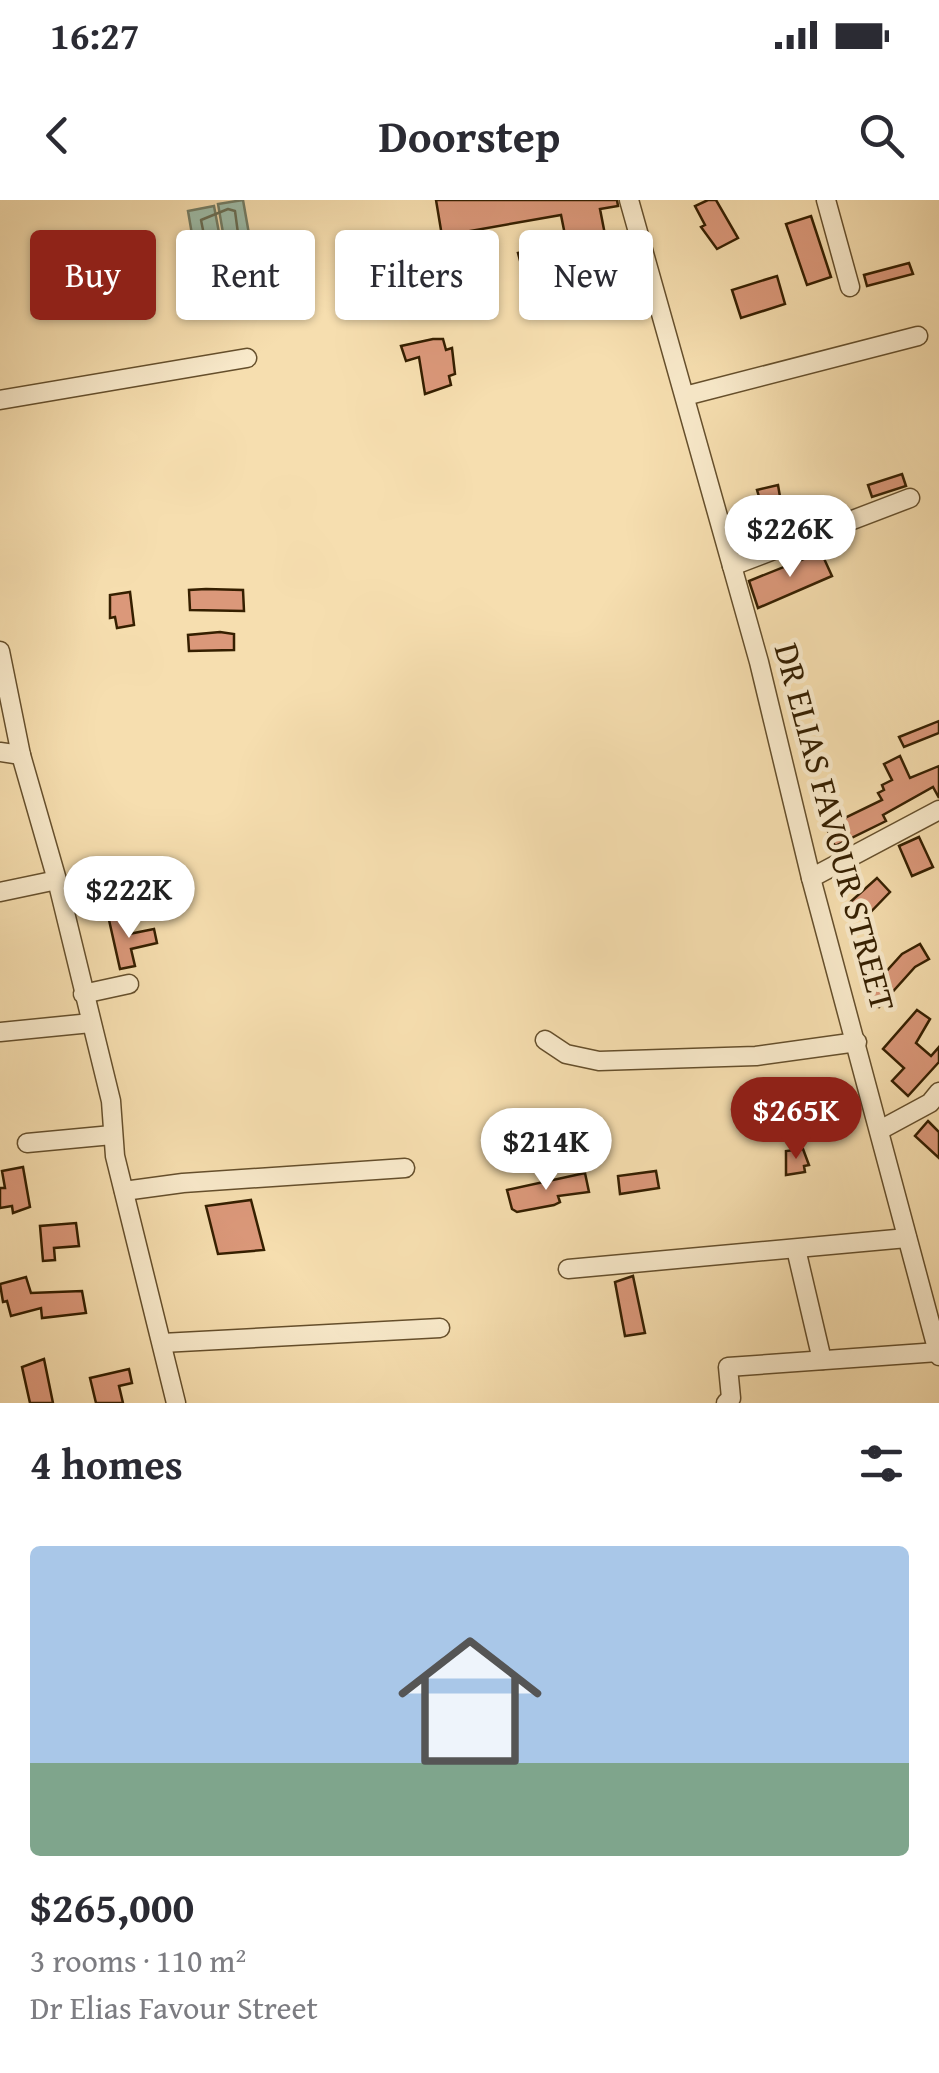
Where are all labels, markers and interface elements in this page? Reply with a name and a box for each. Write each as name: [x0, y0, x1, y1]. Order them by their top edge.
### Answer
text: 16:27: [50, 7, 140, 63]
text: Doorstep: [379, 103, 560, 168]
icon: back: [30, 108, 85, 163]
icon: search: [854, 108, 909, 163]
chip: Buy: [30, 230, 156, 320]
chip: Rent: [176, 230, 315, 320]
chip: Filters: [335, 230, 499, 320]
chip: New: [519, 230, 653, 320]
pin: $226K: [720, 495, 860, 580]
text: $226K: [747, 504, 833, 551]
street label: DR ELIAS FAVOUR STREET: [762, 637, 909, 1017]
pin: $222K: [59, 856, 199, 941]
text: $222K: [86, 865, 172, 912]
pin: $265K: [726, 1077, 866, 1162]
text: $265K: [753, 1086, 839, 1133]
pin: $214K: [476, 1108, 616, 1193]
text: $214K: [503, 1117, 589, 1164]
text: 4 homes: [30, 1433, 183, 1494]
icon: filters: [854, 1436, 909, 1491]
icon: home: [380, 1611, 560, 1791]
text: $265,000: [30, 1876, 194, 1937]
text: 3 rooms · 110 m²: [30, 1937, 246, 1984]
text: Dr Elias Favour Street: [30, 1984, 318, 2031]

